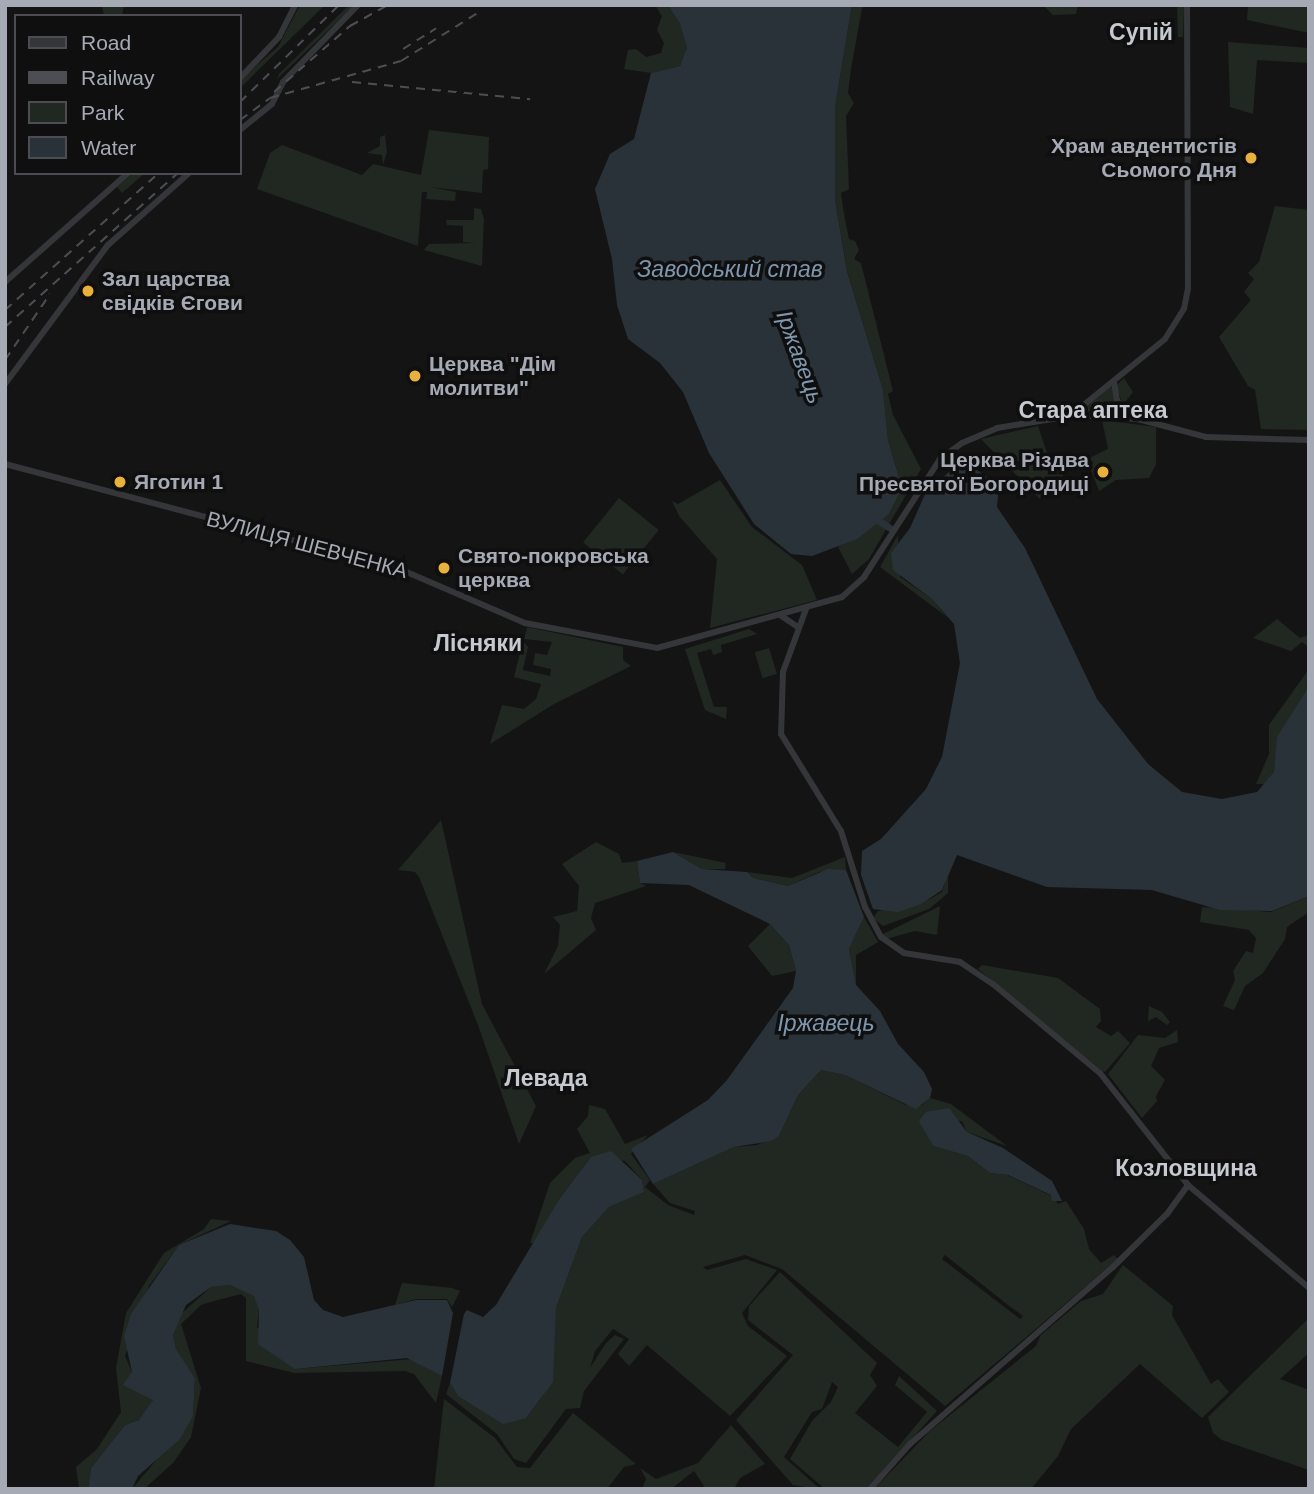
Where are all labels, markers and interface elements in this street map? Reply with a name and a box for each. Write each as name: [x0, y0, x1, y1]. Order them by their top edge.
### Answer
legend: [14, 14, 242, 175]
district label: Супій: [1109, 18, 1173, 46]
text: Road: [81, 31, 131, 54]
text: Railway: [81, 66, 155, 89]
text: Park: [81, 101, 124, 124]
place label: Храм авдентистів Сьомого Дня: [1051, 133, 1237, 183]
text: Water: [81, 136, 136, 159]
marker: Храм авдентистів Сьомого Дня: [1243, 150, 1259, 166]
water label: Заводський став: [637, 255, 823, 283]
place label: Зал царства свідків Єгови: [102, 266, 243, 316]
marker: Зал царства свідків Єгови: [80, 283, 96, 299]
water label: Іржавець: [770, 307, 830, 407]
place label: Церква "Дім молитви": [429, 351, 556, 401]
marker: Церква "Дім молитви": [407, 368, 423, 384]
district label: Стара аптека: [1019, 396, 1167, 424]
place label: Церква Різдва Пресвятої Богородиці: [859, 447, 1089, 497]
marker: Церква Різдва Пресвятої Богородиці: [1095, 464, 1111, 480]
place label: Яготин 1: [134, 469, 223, 495]
marker: Яготин 1: [112, 474, 128, 490]
street label: ВУЛИЦЯ ШЕВЧЕНКА: [204, 506, 410, 584]
place label: Свято-покровська церква: [458, 543, 649, 593]
marker: Свято-покровська церква: [436, 560, 452, 576]
district label: Лісняки: [434, 629, 522, 657]
water label: Іржавець: [777, 1009, 875, 1037]
district label: Левада: [505, 1064, 587, 1092]
district label: Козловщина: [1115, 1154, 1257, 1182]

